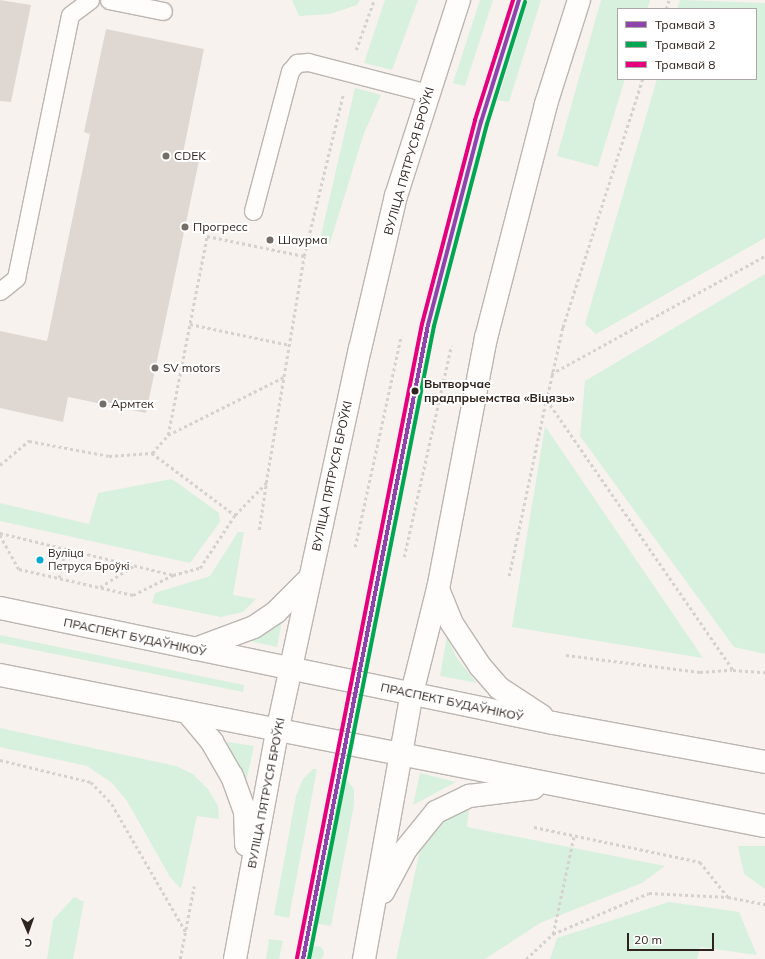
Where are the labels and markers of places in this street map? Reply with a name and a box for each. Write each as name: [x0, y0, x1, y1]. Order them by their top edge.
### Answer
place label: CDEK: [174, 149, 206, 163]
marker: CDEK: [161, 151, 171, 161]
place label: Прогресс: [193, 220, 248, 234]
marker: Прогресс: [180, 222, 190, 232]
place label: Шаурма: [278, 233, 328, 247]
marker: Шаурма: [265, 235, 275, 245]
place label: SV motors: [163, 361, 220, 375]
marker: SV motors: [150, 363, 160, 373]
place label: Вытворчае прадпрыемства «Віцязь»: [424, 377, 575, 405]
marker: Вытворчае прадпрыемства «Віцязь»: [408, 384, 422, 398]
place label: Армтек: [111, 397, 154, 411]
marker: Армтек: [98, 399, 108, 409]
place label: Вуліца Петруся Броўкі: [48, 547, 130, 573]
marker: Вуліца Петруся Броўкі: [35, 555, 45, 565]

